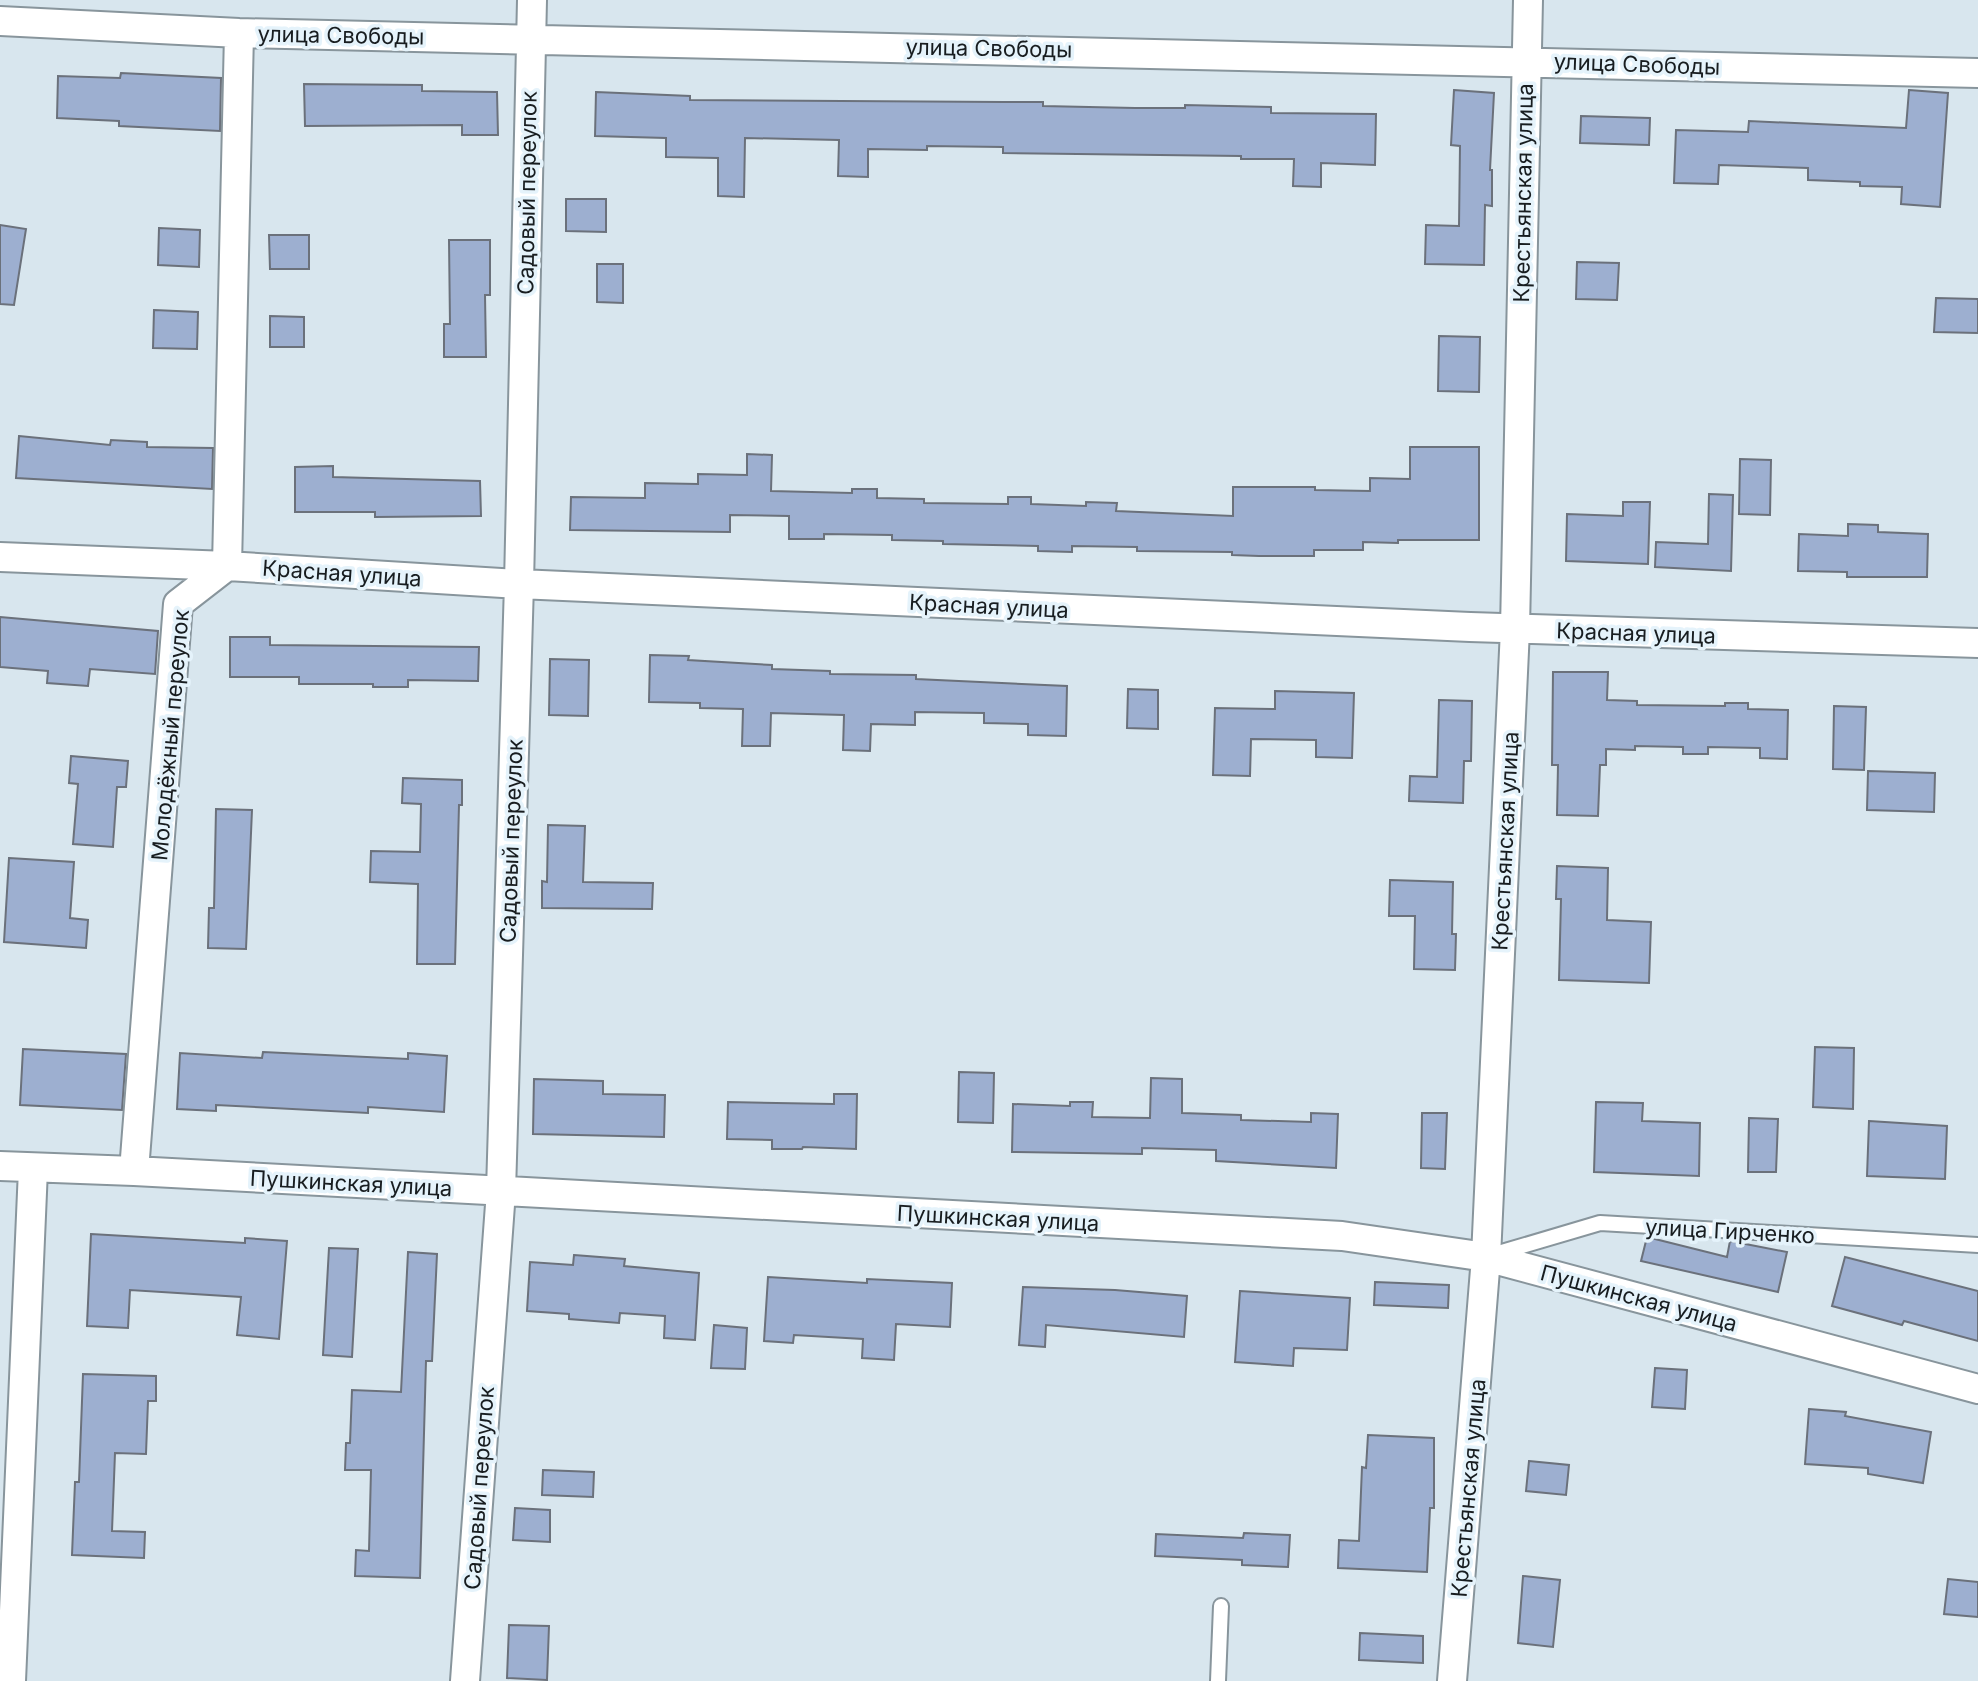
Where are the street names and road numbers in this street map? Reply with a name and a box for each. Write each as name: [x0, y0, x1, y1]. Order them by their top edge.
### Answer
street label: улица Свободы: [257, 21, 425, 49]
street label: улица Свободы: [905, 34, 1073, 62]
street label: улица Свободы: [1553, 48, 1721, 80]
street label: Крестьянская улица: [1508, 83, 1538, 303]
street label: Садовый переулок: [512, 91, 542, 295]
street label: Красная улица: [261, 554, 423, 592]
street label: Красная улица: [909, 589, 1069, 623]
street label: Молодёжный переулок: [146, 608, 194, 862]
street label: Красная улица: [1556, 617, 1716, 649]
street label: Крестьянская улица: [1486, 731, 1524, 951]
street label: Садовый переулок: [494, 739, 528, 943]
street label: Пушкинская улица: [249, 1165, 453, 1201]
street label: Пушкинская улица: [896, 1200, 1100, 1236]
street label: улица Гирченко: [1644, 1214, 1816, 1248]
street label: Пушкинская улица: [1538, 1259, 1740, 1337]
street label: Крестьянская улица: [1445, 1378, 1491, 1598]
street label: Садовый переулок: [459, 1385, 499, 1591]

